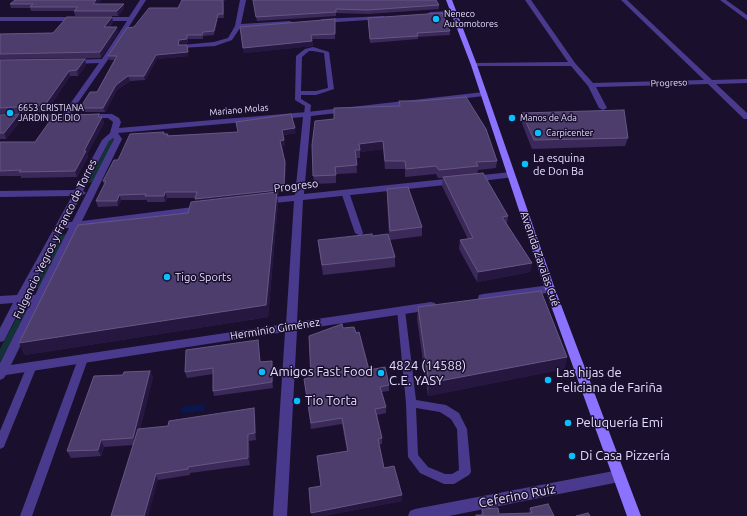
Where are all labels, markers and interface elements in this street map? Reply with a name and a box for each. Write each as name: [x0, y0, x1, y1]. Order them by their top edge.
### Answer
place label: Neneco Automotores: [444, 9, 498, 30]
marker: Neneco Automotores: [431, 14, 441, 24]
street label: Progreso: [650, 77, 688, 89]
street label: Mariano Molas: [209, 102, 269, 118]
place label: 6653 CRISTIANA JARDIN DE DIO: [18, 103, 84, 124]
marker: 6653 CRISTIANA JARDIN DE DIO: [5, 108, 15, 118]
marker: Manos de Ada: [507, 113, 517, 123]
place label: Manos de Ada: [520, 113, 577, 123]
marker: Carpicenter: [533, 128, 543, 138]
place label: Carpicenter: [546, 128, 593, 138]
place label: La esquina de Don Ba: [533, 151, 585, 177]
street label: Fulgencio Yegros y Franco de Torres: [10, 157, 100, 321]
marker: La esquina de Don Ba: [520, 159, 530, 169]
street label: Progreso: [273, 177, 319, 195]
street label: Avenida Zavalas Cué: [518, 210, 562, 308]
place label: Tigo Sports: [175, 270, 231, 284]
marker: Tigo Sports: [162, 272, 172, 282]
street label: Herminio Giménez: [229, 315, 321, 343]
place label: 4824 (14588) C.E. YASY: [389, 358, 466, 389]
place label: Amigos Fast Food: [270, 364, 373, 380]
place label: Las hijas de Feliciana de Fariña: [556, 365, 663, 396]
marker: Amigos Fast Food: [257, 367, 267, 377]
marker: 4824 (14588) C.E. YASY: [376, 368, 386, 378]
marker: Las hijas de Feliciana de Fariña: [543, 375, 553, 385]
place label: Tio Torta: [305, 393, 357, 409]
marker: Tio Torta: [292, 396, 302, 406]
place label: Peluquería Emi: [576, 415, 663, 431]
marker: Peluquería Emi: [563, 418, 573, 428]
place label: Di Casa Pizzería: [580, 448, 670, 464]
marker: Di Casa Pizzería: [567, 451, 577, 461]
street label: Ceferino Ruíz: [477, 481, 557, 511]

